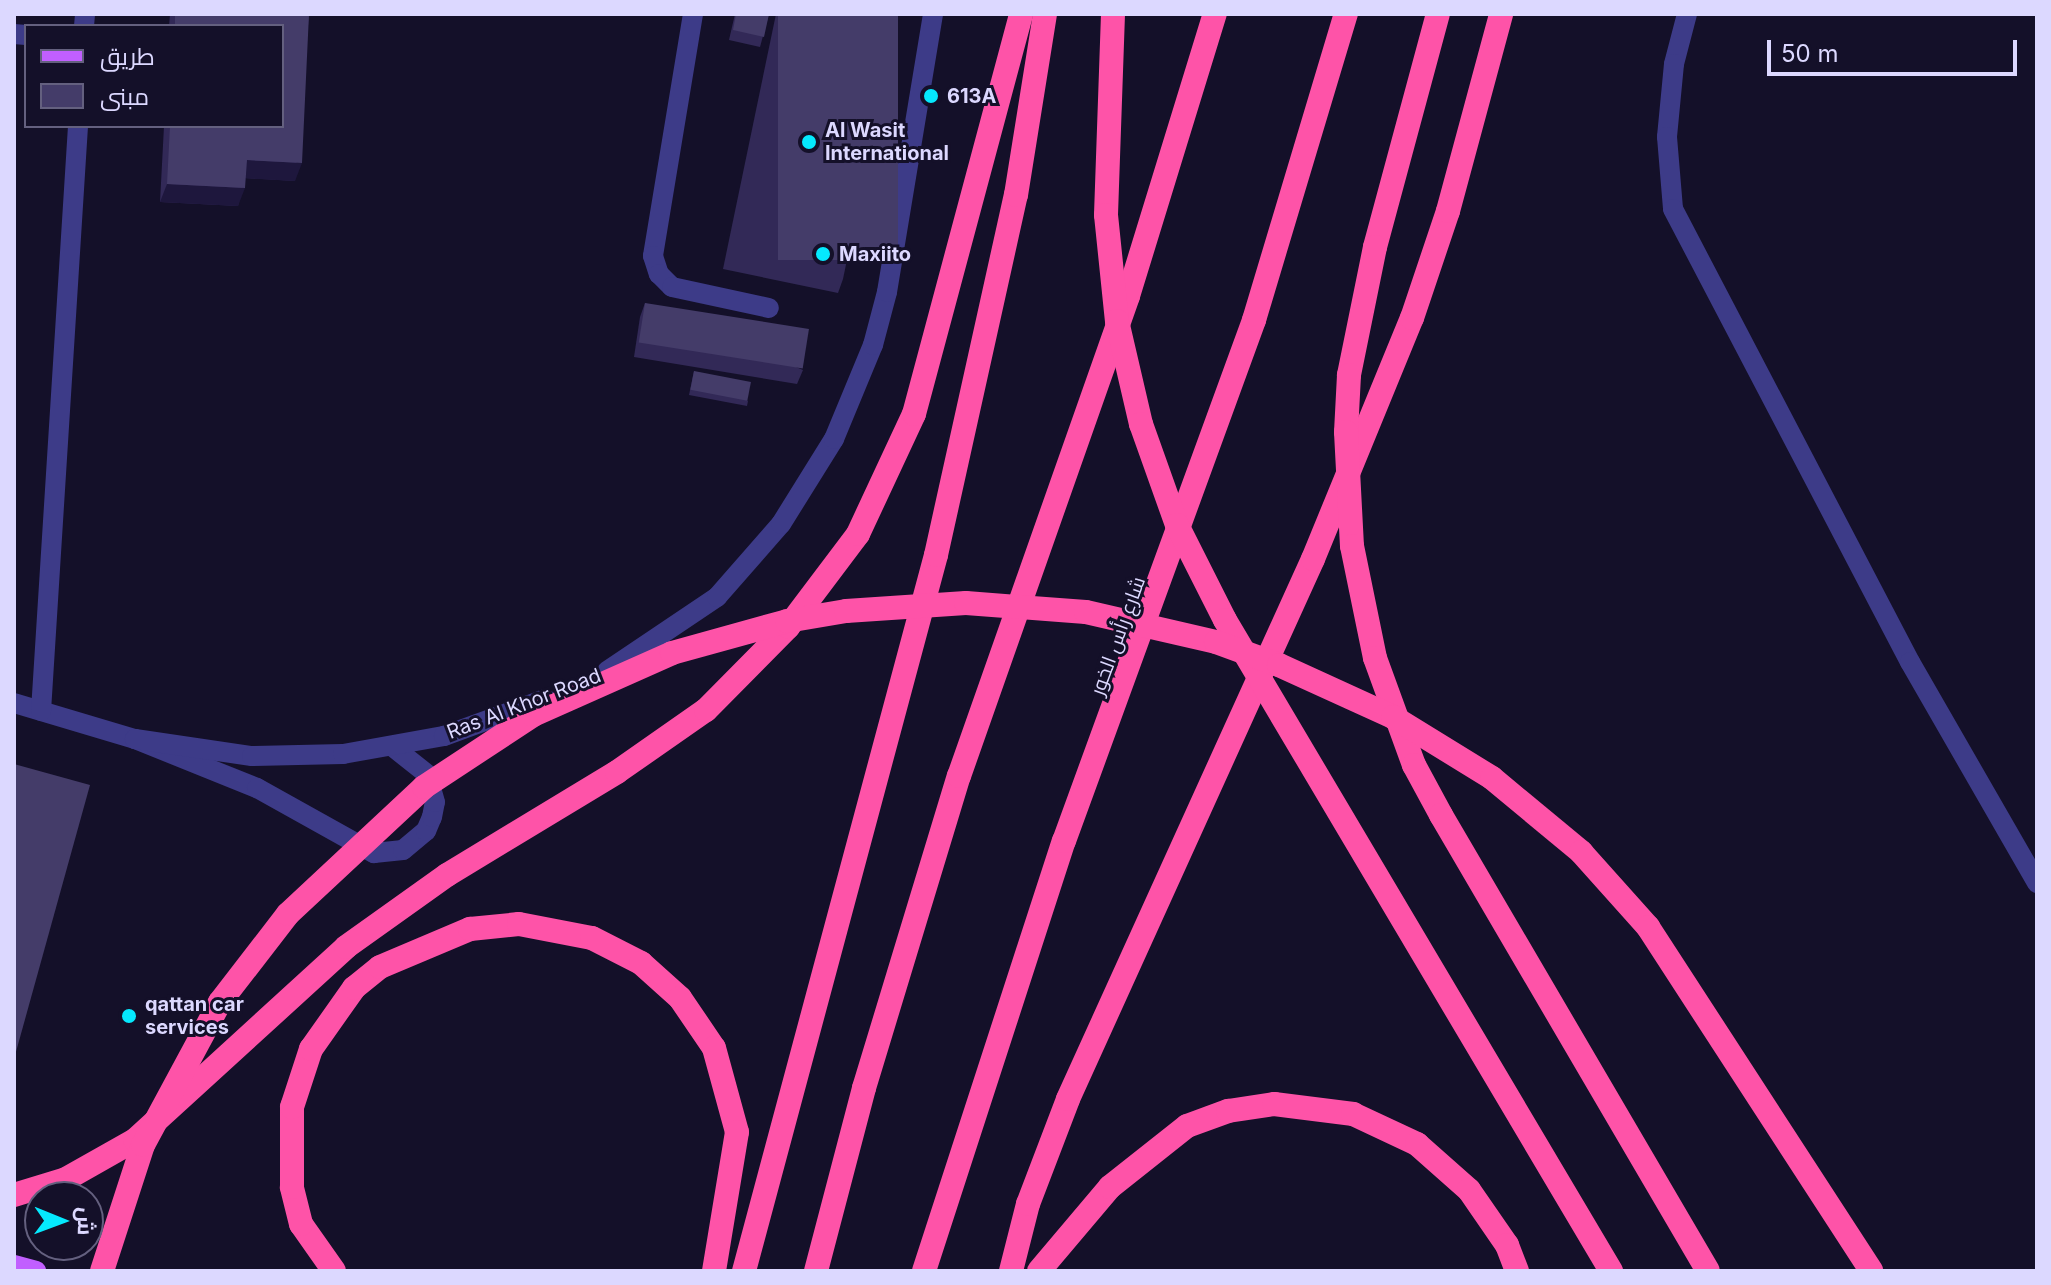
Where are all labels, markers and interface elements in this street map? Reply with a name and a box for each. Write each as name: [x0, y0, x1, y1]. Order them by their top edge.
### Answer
legend: [24, 24, 284, 128]
scale bar: [1771, 24, 2021, 74]
text: 50 m: [1781, 39, 1839, 68]
text: طريق: [100, 42, 155, 71]
text: مبنى: [100, 82, 149, 111]
place label: 613A: [947, 84, 996, 108]
marker: 613A: [922, 87, 940, 105]
place label: Al Wasit International: [825, 118, 949, 165]
marker: Al Wasit International: [800, 133, 818, 151]
place label: Maxiito: [839, 242, 911, 266]
marker: Maxiito: [814, 245, 832, 263]
street label: شارع رأس الخور: [1085, 573, 1151, 699]
street label: Ras Al Khor Road: [444, 664, 604, 744]
place label: qattan car services: [145, 992, 244, 1039]
marker: qattan car services: [120, 1007, 138, 1025]
north arrow: [24, 1181, 104, 1261]
text: ش: [73, 1207, 99, 1236]

